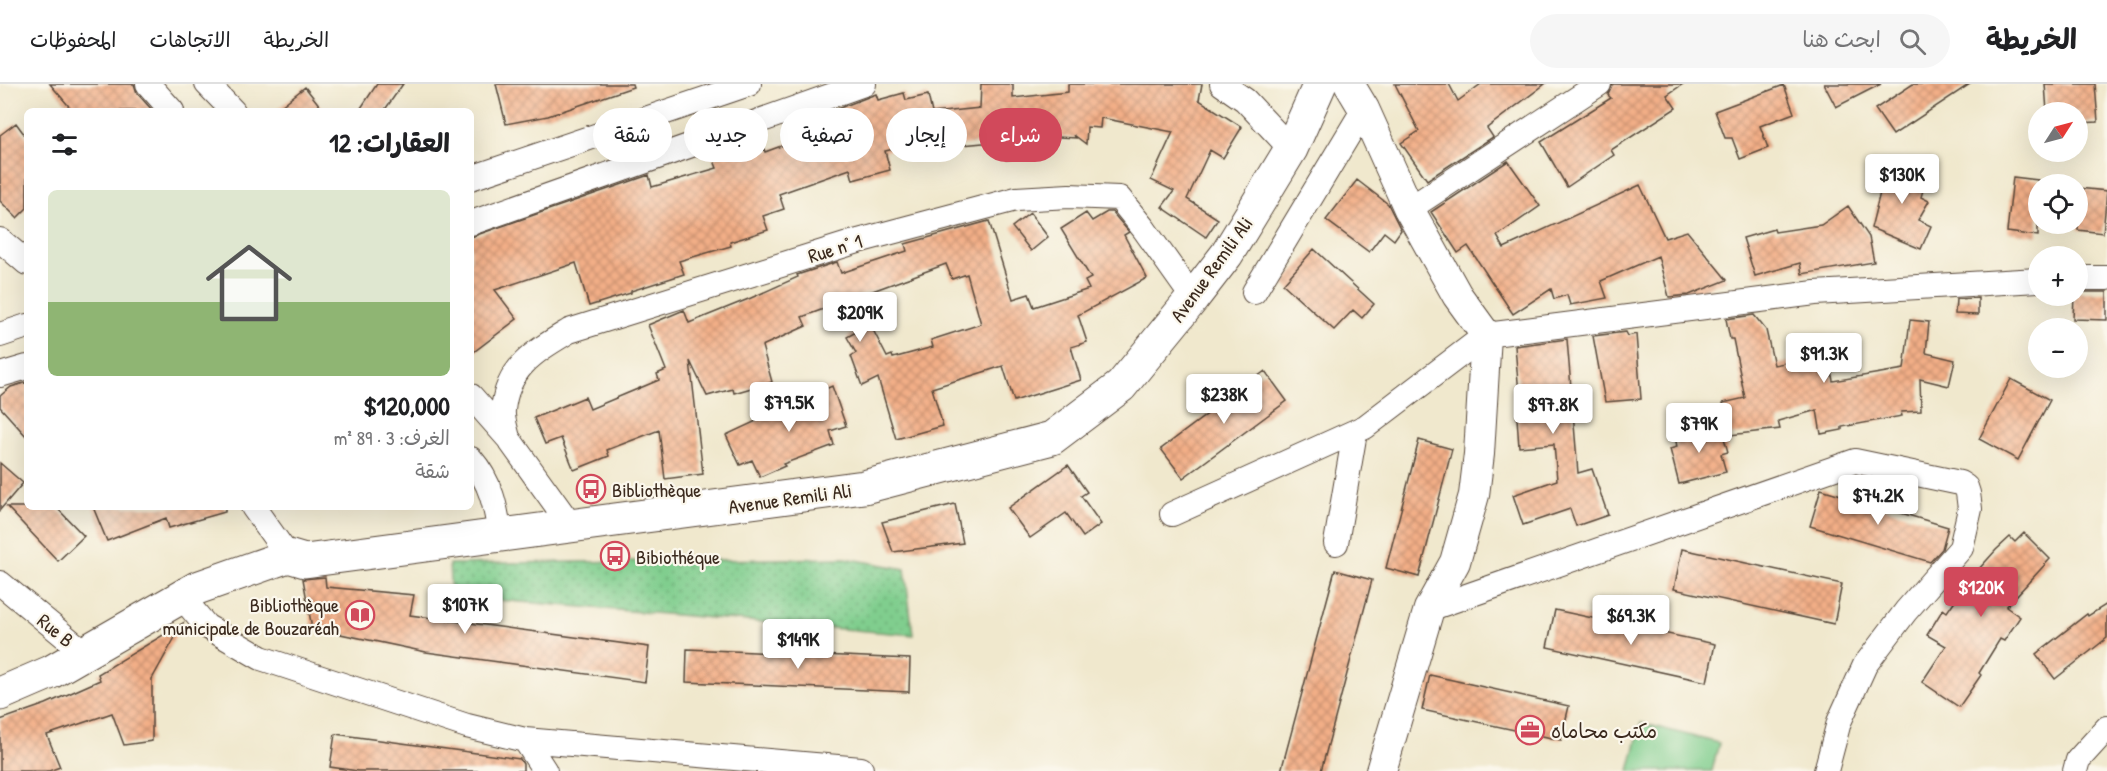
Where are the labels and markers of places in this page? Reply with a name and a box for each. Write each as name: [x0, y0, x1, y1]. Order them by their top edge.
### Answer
pin: $130K: [1860, 154, 1944, 205]
pin: $209K: [818, 292, 902, 343]
pin: $91.3K: [1775, 333, 1873, 384]
pin: $238K: [1182, 374, 1266, 425]
pin: $79.5K: [740, 382, 838, 433]
pin: $97.8K: [1504, 384, 1602, 435]
pin: $79K: [1663, 403, 1735, 454]
bus stop icon: Bibliothèque: [575, 473, 607, 505]
pin: $74.2K: [1829, 475, 1927, 526]
place label: Bibliothèque: [612, 476, 701, 503]
bus stop icon: Bibiothéque: [599, 540, 631, 572]
place label: Bibiothéque: [636, 543, 720, 570]
pin: $120K: [1939, 567, 2023, 618]
pin: $107K: [423, 584, 507, 635]
place label: Bibliothèque municipale de Bouzaréah: [163, 591, 339, 641]
pin: $69.3K: [1582, 595, 1680, 646]
library icon: Bibliothèque municipale de Bouzaréah: [344, 599, 376, 631]
pin: $149K: [756, 619, 840, 670]
office icon: مكتب محاماه: [1514, 714, 1546, 746]
place label: مكتب محاماه: [1551, 717, 1657, 744]

